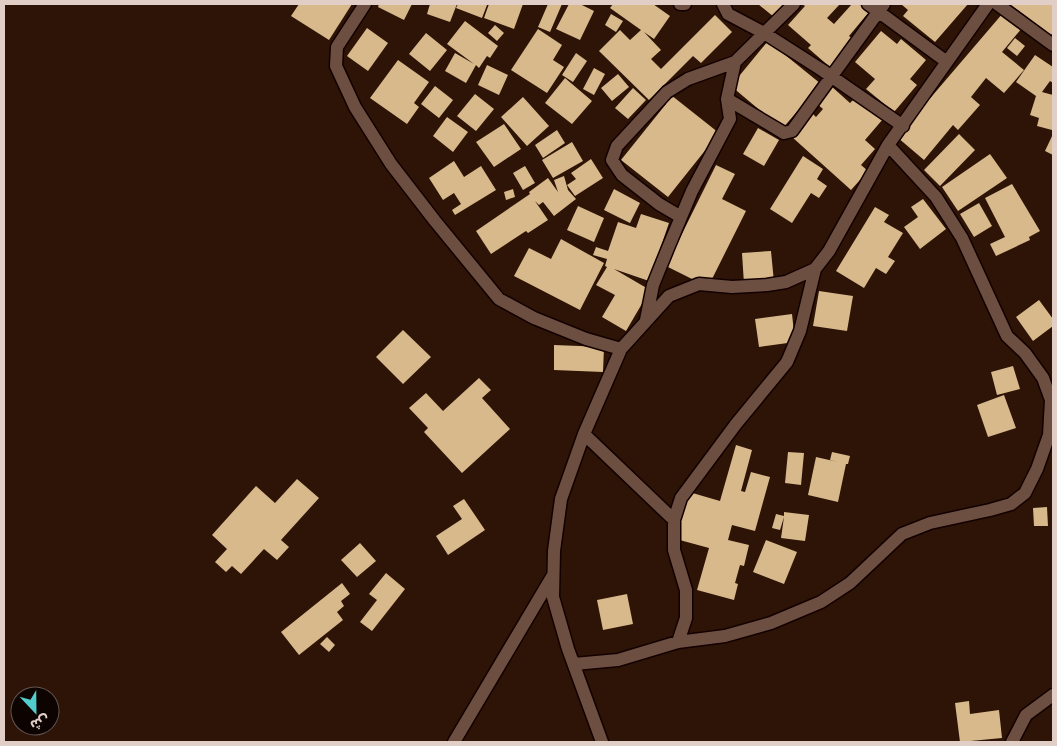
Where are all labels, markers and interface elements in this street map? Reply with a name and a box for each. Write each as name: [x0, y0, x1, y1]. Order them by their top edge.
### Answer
north arrow: [10, 686, 60, 736]
text: ش: [28, 711, 52, 735]

